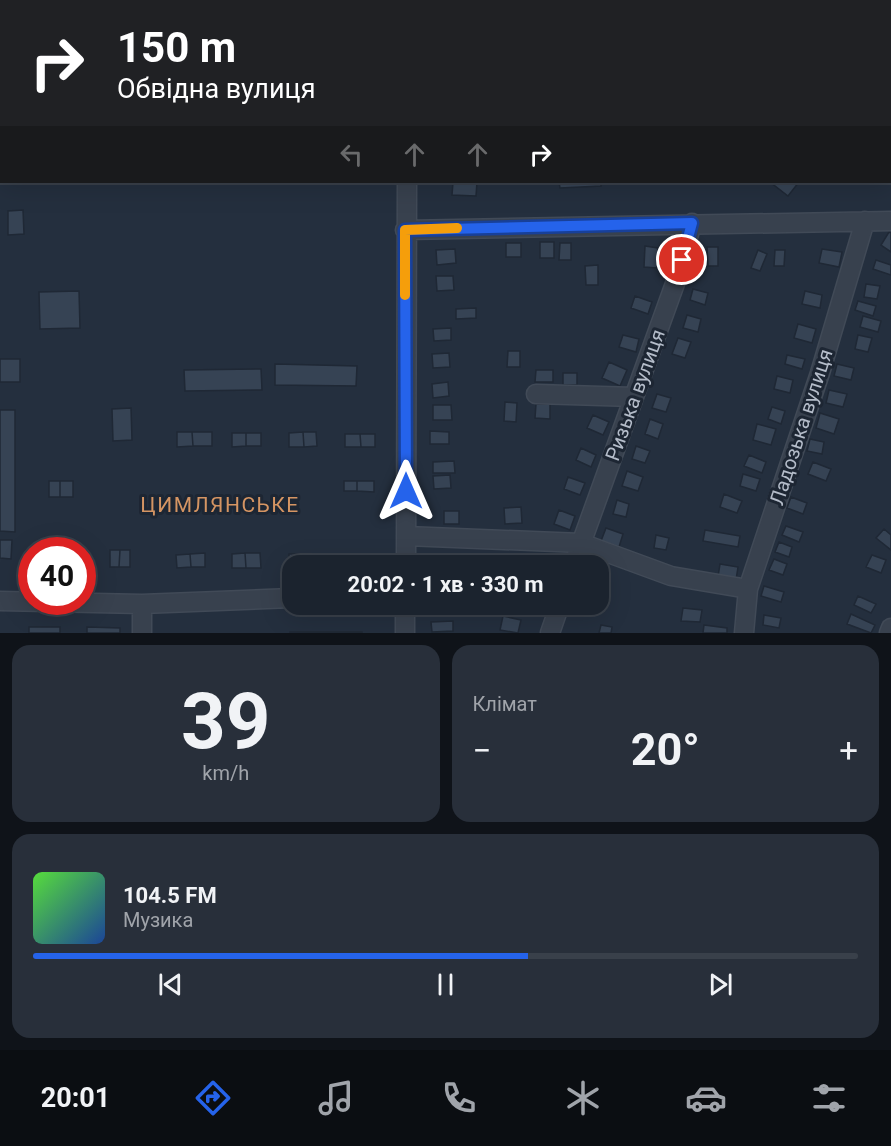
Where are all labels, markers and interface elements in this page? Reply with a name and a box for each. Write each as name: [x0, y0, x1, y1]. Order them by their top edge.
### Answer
text: 150 m: [117, 23, 236, 72]
icon: right: [18, 24, 96, 102]
text: Обвідна вулиця: [117, 73, 315, 105]
icon: left: [335, 138, 368, 171]
icon: ahead: [398, 138, 431, 171]
icon: ahead: [461, 138, 494, 171]
icon: right: [524, 138, 557, 171]
pin: [656, 234, 707, 285]
icon: arrive: [665, 243, 698, 276]
street label: Ризька вулиця: [600, 326, 670, 464]
street label: Ладозька вулиця: [764, 346, 838, 508]
position arrow: [374, 459, 438, 523]
district label: ЦИМЛЯНСЬКЕ: [140, 493, 300, 517]
speed limit sign: 40: [18, 537, 96, 615]
text: 20:02 · 1 хв · 330 m: [348, 572, 543, 597]
text: 39: [181, 676, 271, 767]
text: Клімат: [473, 692, 537, 716]
text: 20°: [631, 723, 700, 776]
text: −: [473, 731, 491, 770]
text: +: [839, 731, 858, 770]
text: km/h: [202, 761, 249, 785]
text: 104.5 FM: [123, 883, 217, 908]
text: Музика: [123, 908, 193, 932]
icon: previous: [154, 968, 187, 1001]
icon: pause: [429, 968, 462, 1001]
icon: next: [704, 968, 737, 1001]
icon: directions: [192, 1077, 234, 1119]
icon: music: [315, 1077, 357, 1119]
icon: phone: [438, 1077, 480, 1119]
icon: climate: [562, 1077, 604, 1119]
icon: car: [685, 1077, 727, 1119]
icon: filters: [808, 1077, 850, 1119]
text: 20:01: [41, 1082, 110, 1114]

